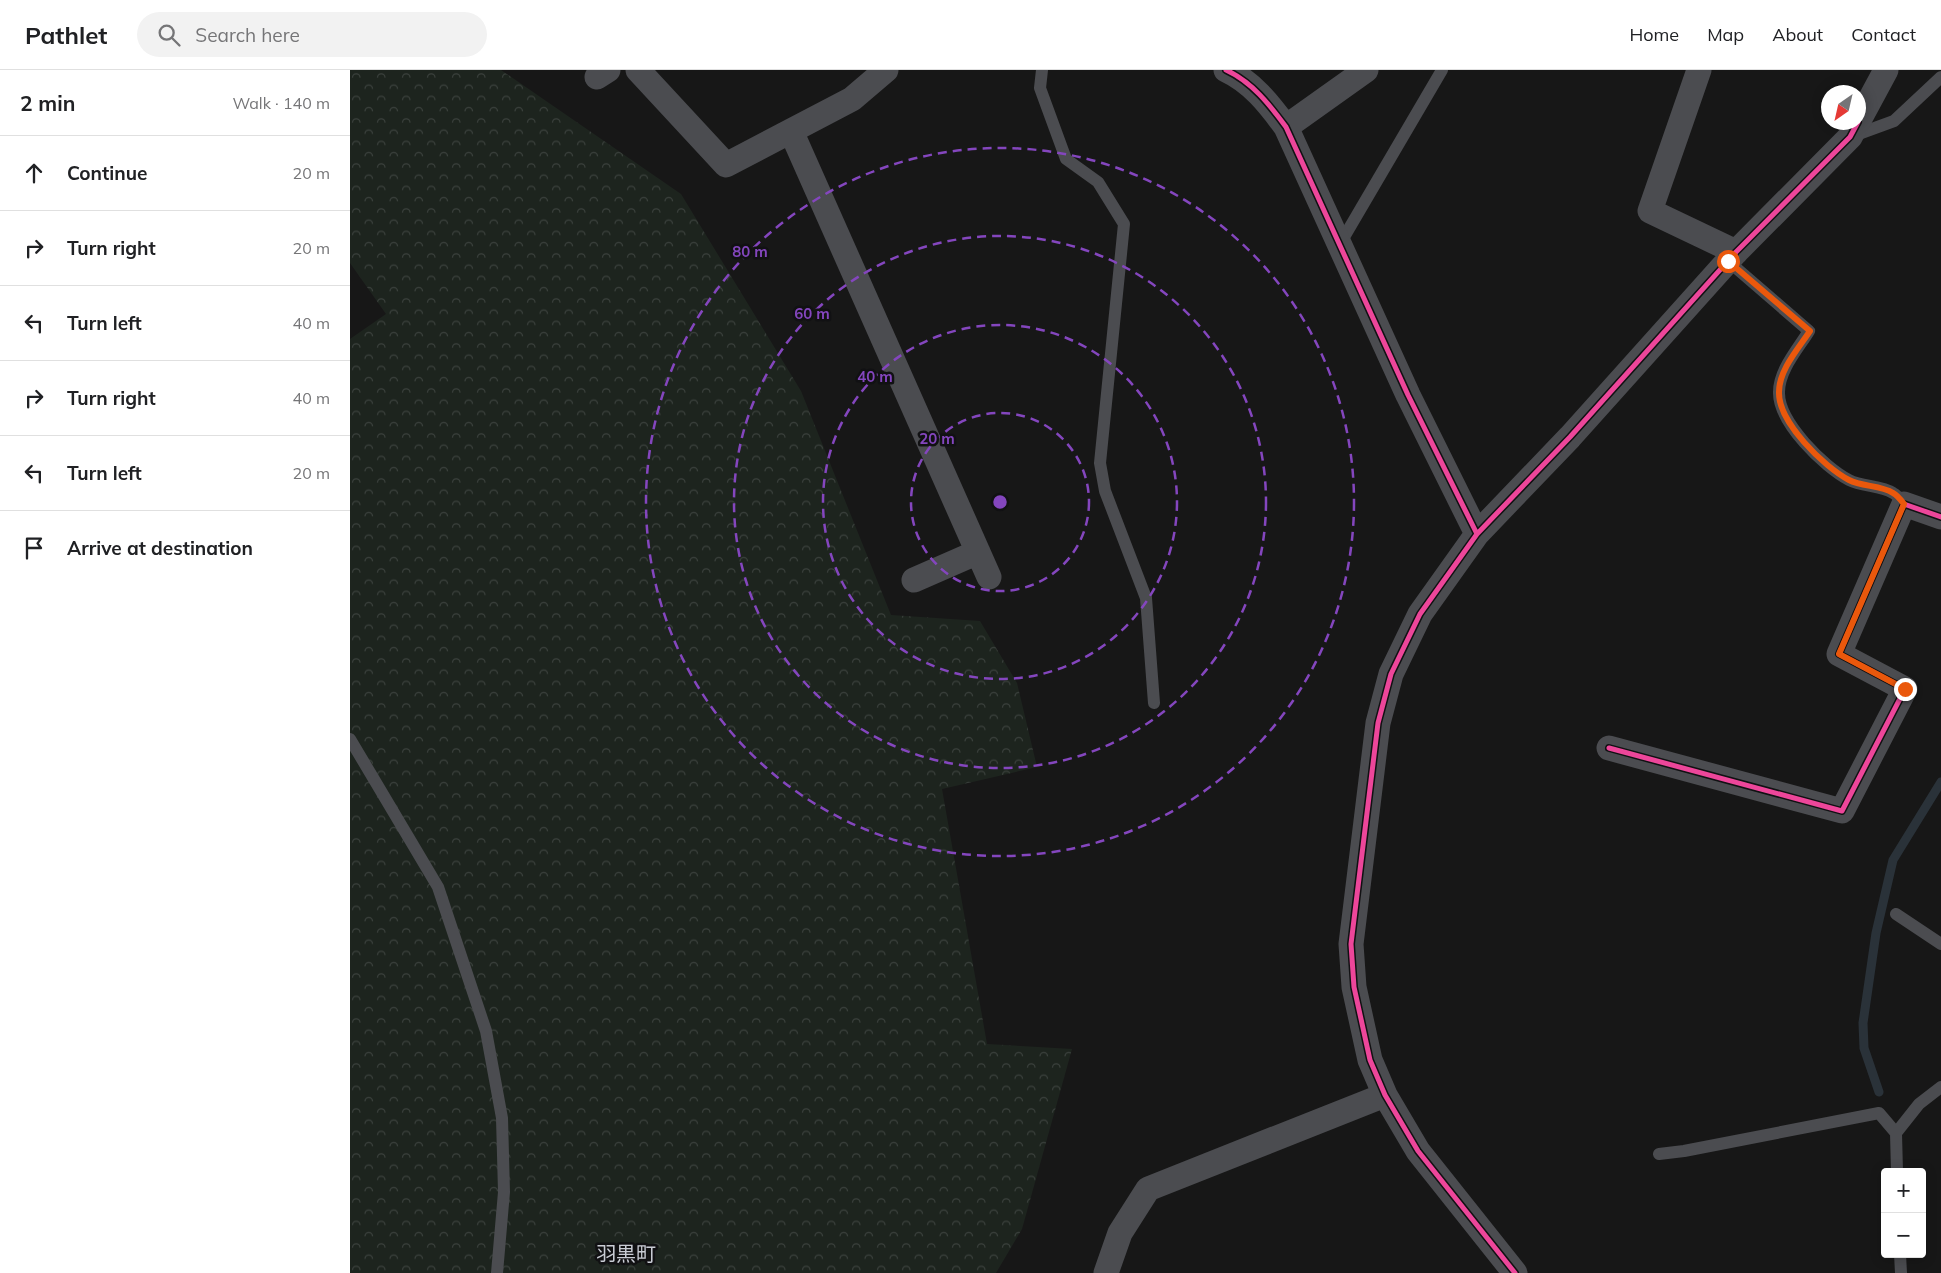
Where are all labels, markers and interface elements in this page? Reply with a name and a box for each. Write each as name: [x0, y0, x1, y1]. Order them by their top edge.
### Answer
search box: [137, 12, 487, 57]
text: Pathlet: [25, 20, 107, 50]
icon: search: [155, 21, 183, 49]
text: Search here: [195, 23, 300, 47]
text: Home: [1629, 23, 1679, 46]
text: Map: [1707, 23, 1744, 46]
text: About: [1772, 23, 1823, 46]
text: Contact: [1851, 23, 1916, 46]
north arrow: [1821, 85, 1866, 130]
text: 2 min: [20, 90, 75, 116]
text: Walk · 140 m: [232, 93, 330, 113]
icon: ahead: [20, 159, 48, 187]
text: Continue: [67, 161, 147, 185]
text: 20 m: [293, 163, 330, 183]
icon: right: [20, 234, 48, 262]
text: Turn right: [67, 236, 156, 260]
text: 20 m: [293, 238, 330, 258]
text: 80 m: [732, 242, 768, 261]
route start: [1717, 250, 1740, 273]
text: 60 m: [794, 304, 830, 323]
icon: left: [20, 309, 48, 337]
text: Turn left: [67, 311, 142, 335]
text: 40 m: [293, 313, 330, 333]
text: 40 m: [857, 367, 893, 386]
icon: right: [20, 384, 48, 412]
text: Turn right: [67, 386, 156, 410]
text: 40 m: [293, 388, 330, 408]
text: 20 m: [919, 429, 955, 448]
icon: left: [20, 459, 48, 487]
text: Turn left: [67, 461, 142, 485]
text: 20 m: [293, 463, 330, 483]
centre of rings: [991, 493, 1009, 511]
icon: arrive: [20, 534, 48, 562]
text: Arrive at destination: [67, 536, 253, 560]
route end: [1894, 678, 1917, 701]
map controls: [1881, 1168, 1926, 1258]
button: +: [1881, 1168, 1926, 1213]
button: −: [1881, 1213, 1926, 1258]
district label: 羽黒町: [596, 1241, 656, 1266]

